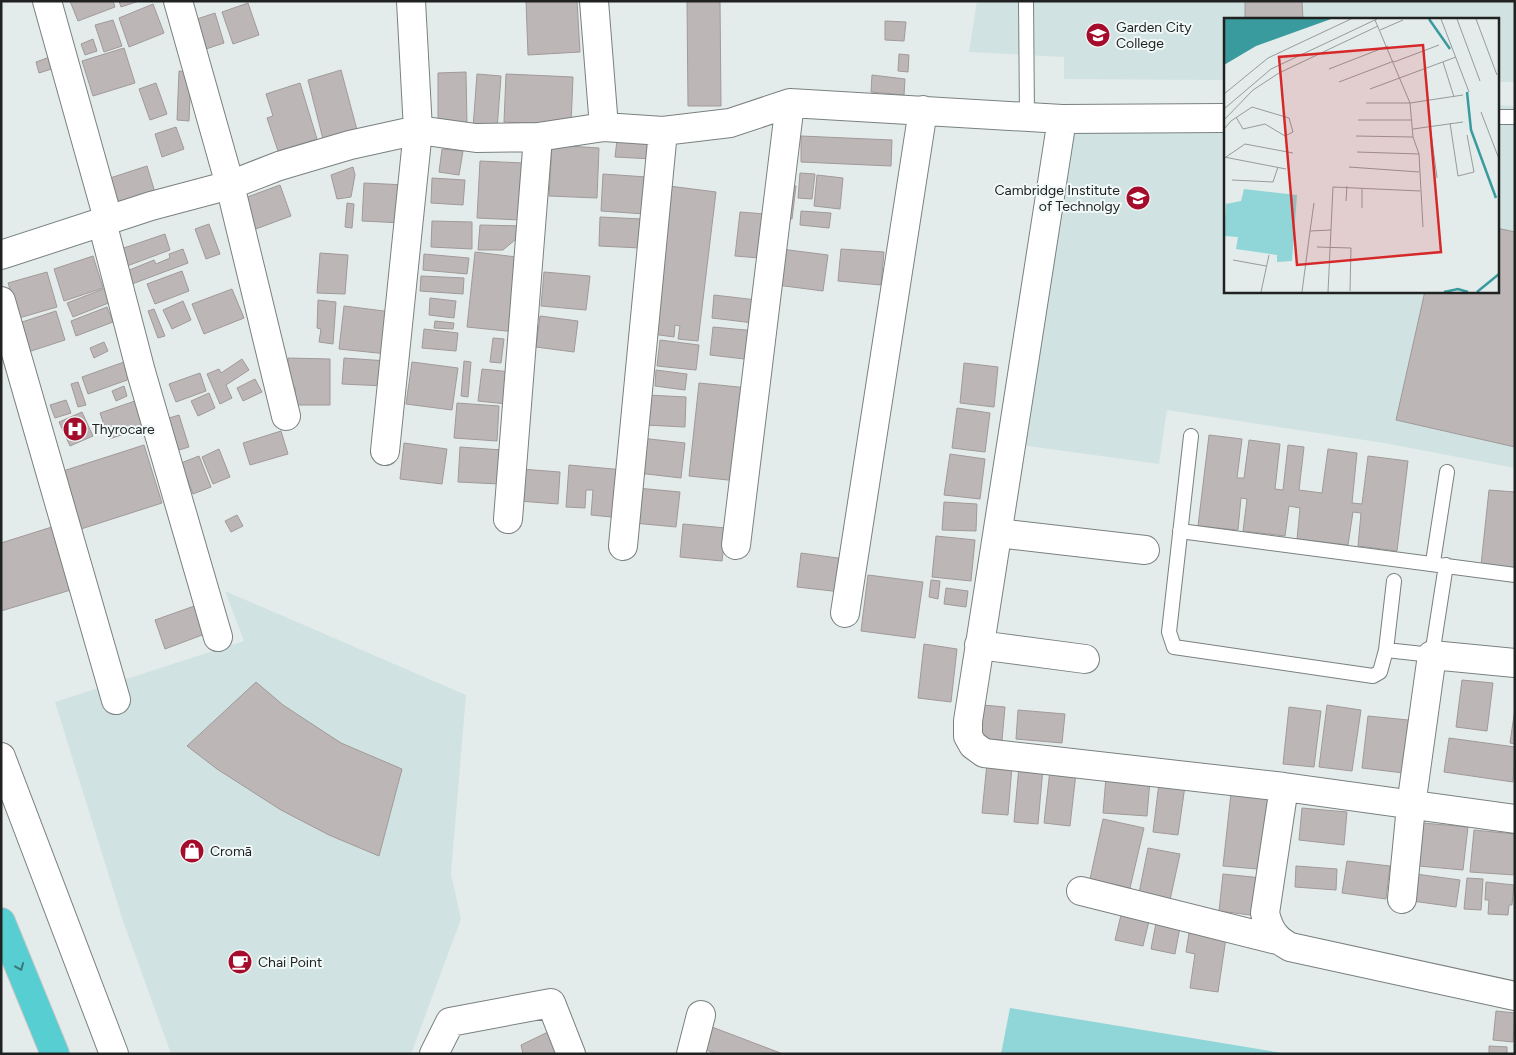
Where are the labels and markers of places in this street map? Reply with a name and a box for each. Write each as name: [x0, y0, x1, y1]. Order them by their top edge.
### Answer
place label: Garden City College: [1116, 19, 1192, 52]
school or university icon: Garden City College: [1085, 22, 1111, 48]
place label: Cambridge Institute of Technolgy: [994, 182, 1121, 215]
school or university icon: Cambridge Institute of Technolgy: [1125, 185, 1151, 211]
hospital icon: Thyrocare: [62, 416, 88, 442]
place label: Thyrocare: [92, 421, 155, 438]
shop icon: Cromā: [179, 838, 205, 864]
place label: Cromā: [210, 843, 252, 860]
cafe icon: Chai Point: [227, 949, 253, 975]
place label: Chai Point: [258, 954, 322, 971]

